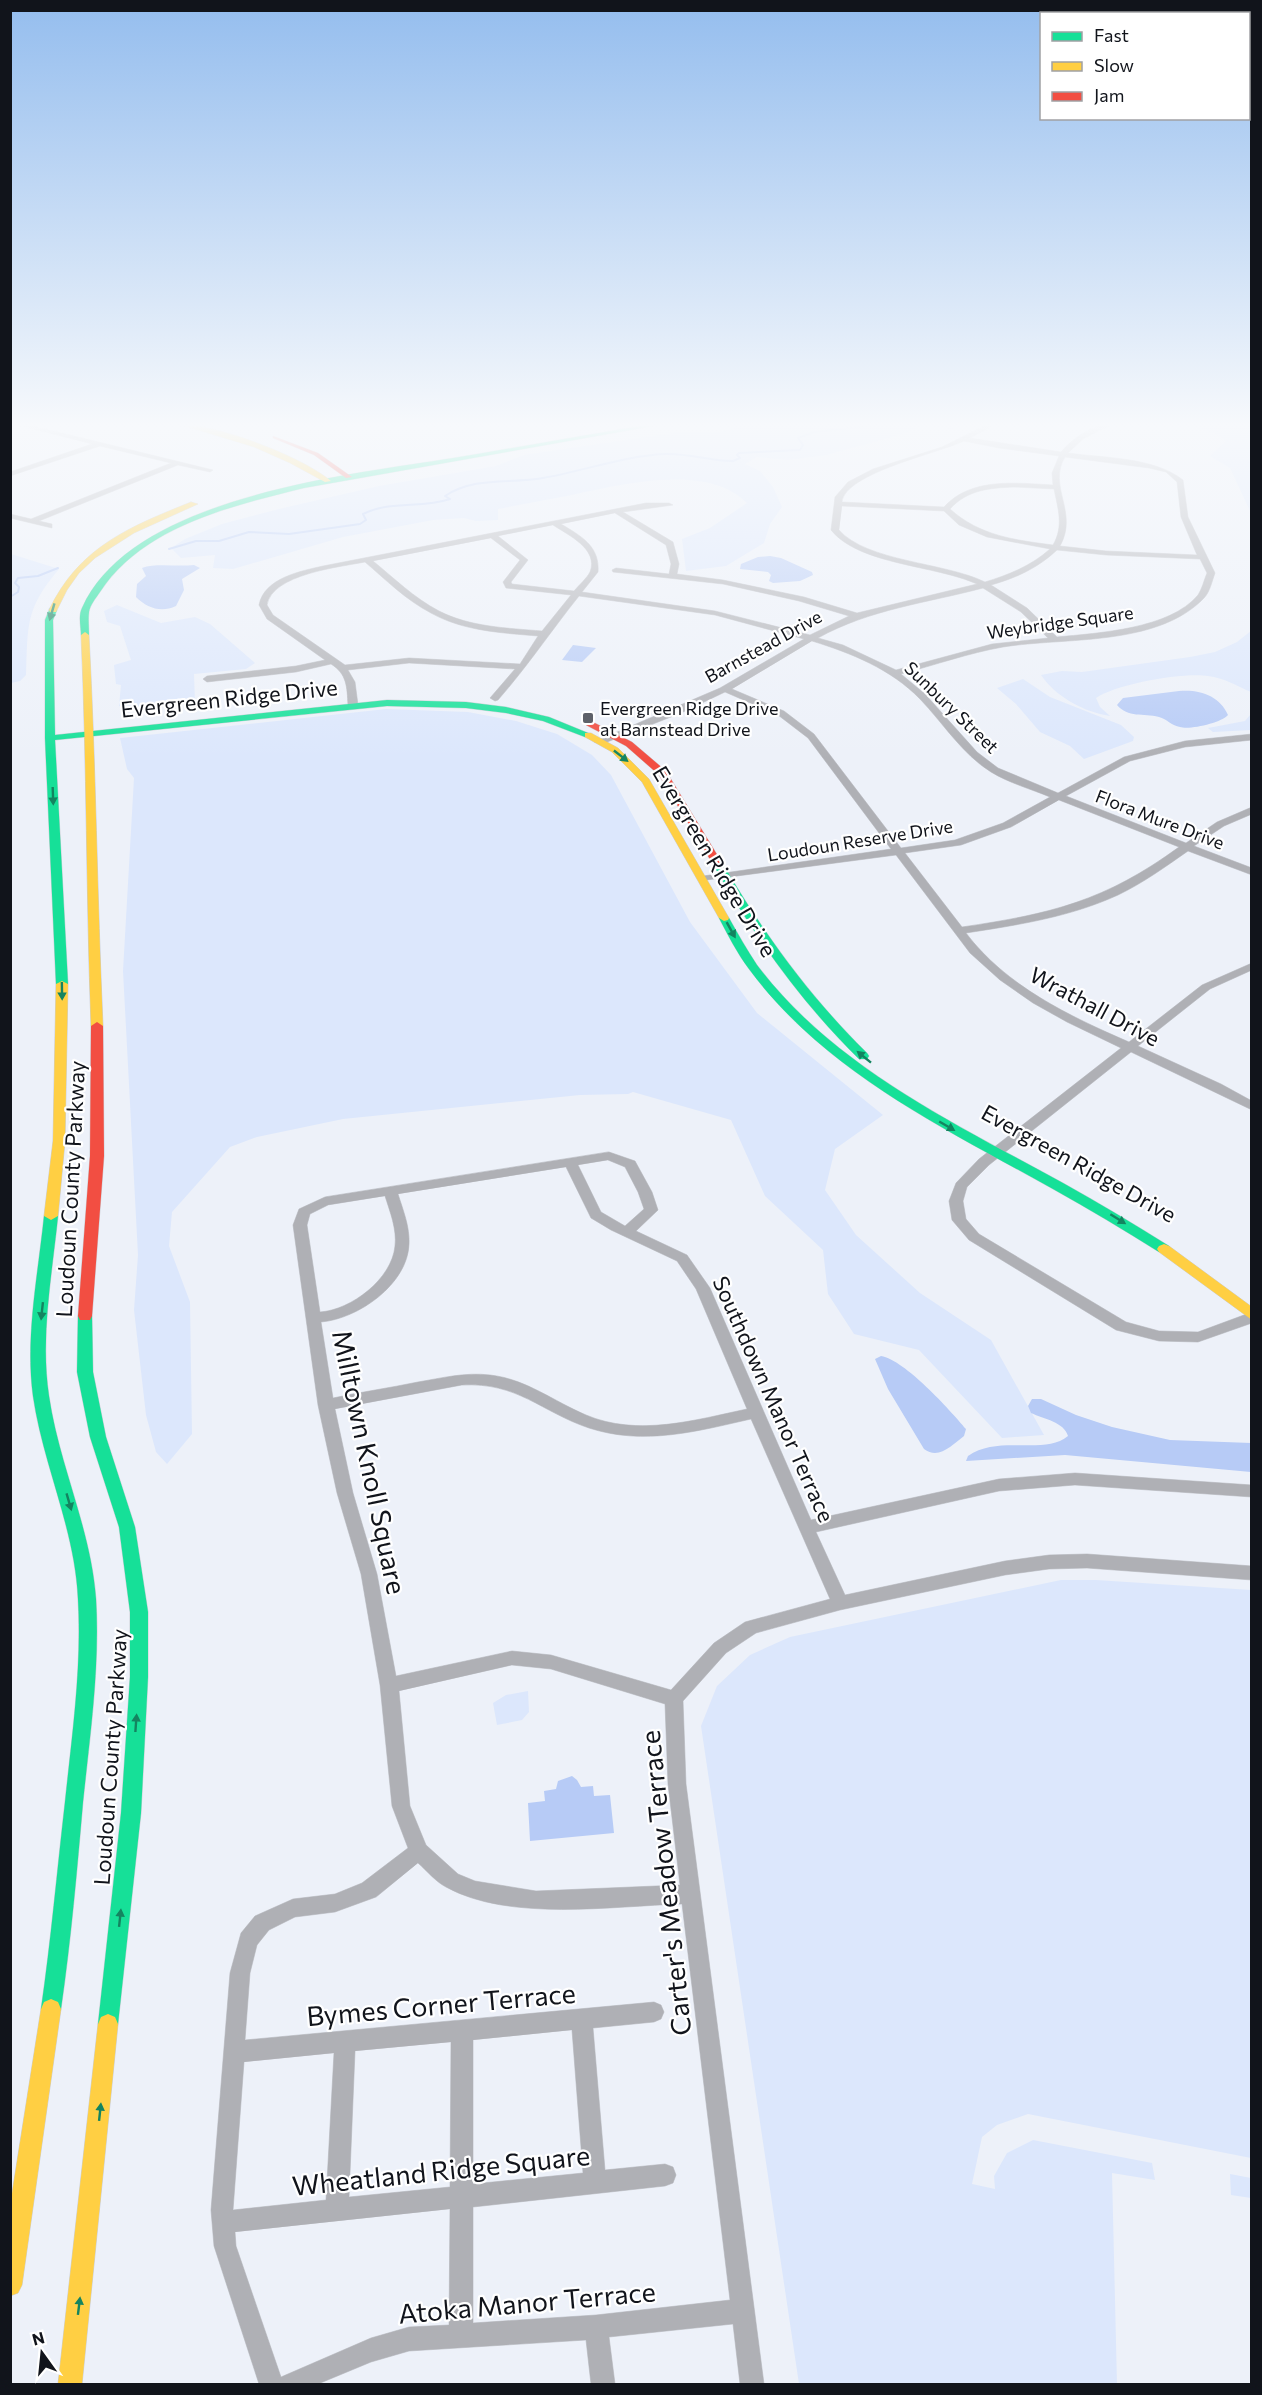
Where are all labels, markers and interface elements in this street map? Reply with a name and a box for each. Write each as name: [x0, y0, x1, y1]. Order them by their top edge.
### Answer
legend: [1040, 12, 1250, 120]
text: Fast: [1094, 24, 1129, 46]
text: Slow: [1094, 54, 1134, 76]
text: Jam: [1094, 84, 1124, 106]
street label: Weybridge Square: [985, 601, 1135, 643]
one-way arrow: [46, 603, 56, 621]
street label: Barnstead Drive: [701, 605, 825, 687]
street label: Sunbury Street: [900, 657, 1004, 757]
street label: Evergreen Ridge Drive: [119, 673, 339, 723]
place label: Evergreen Ridge Drive at Barnstead Drive: [600, 697, 778, 740]
marker: Evergreen Ridge Drive at Barnstead Drive: [581, 711, 595, 725]
one-way arrow: [613, 750, 629, 763]
street label: Evergreen Ridge Drive: [647, 761, 783, 961]
street label: Flora Mure Drive: [1093, 784, 1227, 854]
one-way arrow: [49, 787, 58, 806]
street label: Loudoun Reserve Drive: [766, 814, 954, 866]
one-way arrow: [726, 922, 737, 938]
street label: Wrathall Drive: [1025, 960, 1165, 1052]
one-way arrow: [57, 982, 66, 1001]
one-way arrow: [856, 1050, 872, 1063]
street label: Loudoun County Parkway: [50, 1060, 90, 1318]
street label: Evergreen Ridge Drive: [977, 1098, 1181, 1228]
one-way arrow: [939, 1120, 955, 1131]
one-way arrow: [1110, 1214, 1126, 1225]
street label: Southdown Manor Terrace: [708, 1272, 840, 1526]
one-way arrow: [38, 1302, 47, 1321]
street label: Milltown Knoll Square: [326, 1327, 414, 1597]
one-way arrow: [64, 1493, 74, 1512]
street label: Loudoun County Parkway: [88, 1628, 132, 1886]
one-way arrow: [132, 1714, 141, 1733]
street label: Carter's Meadow Terrace: [633, 1729, 697, 2037]
one-way arrow: [115, 1908, 125, 1927]
street label: Bymes Corner Terrace: [305, 1976, 577, 2032]
one-way arrow: [95, 2102, 104, 2121]
street label: Wheatland Ridge Square: [290, 2138, 592, 2202]
street label: Atoka Manor Terrace: [397, 2274, 657, 2330]
one-way arrow: [74, 2296, 84, 2315]
north arrow: [12, 2323, 72, 2383]
text: N: [30, 2327, 46, 2349]

